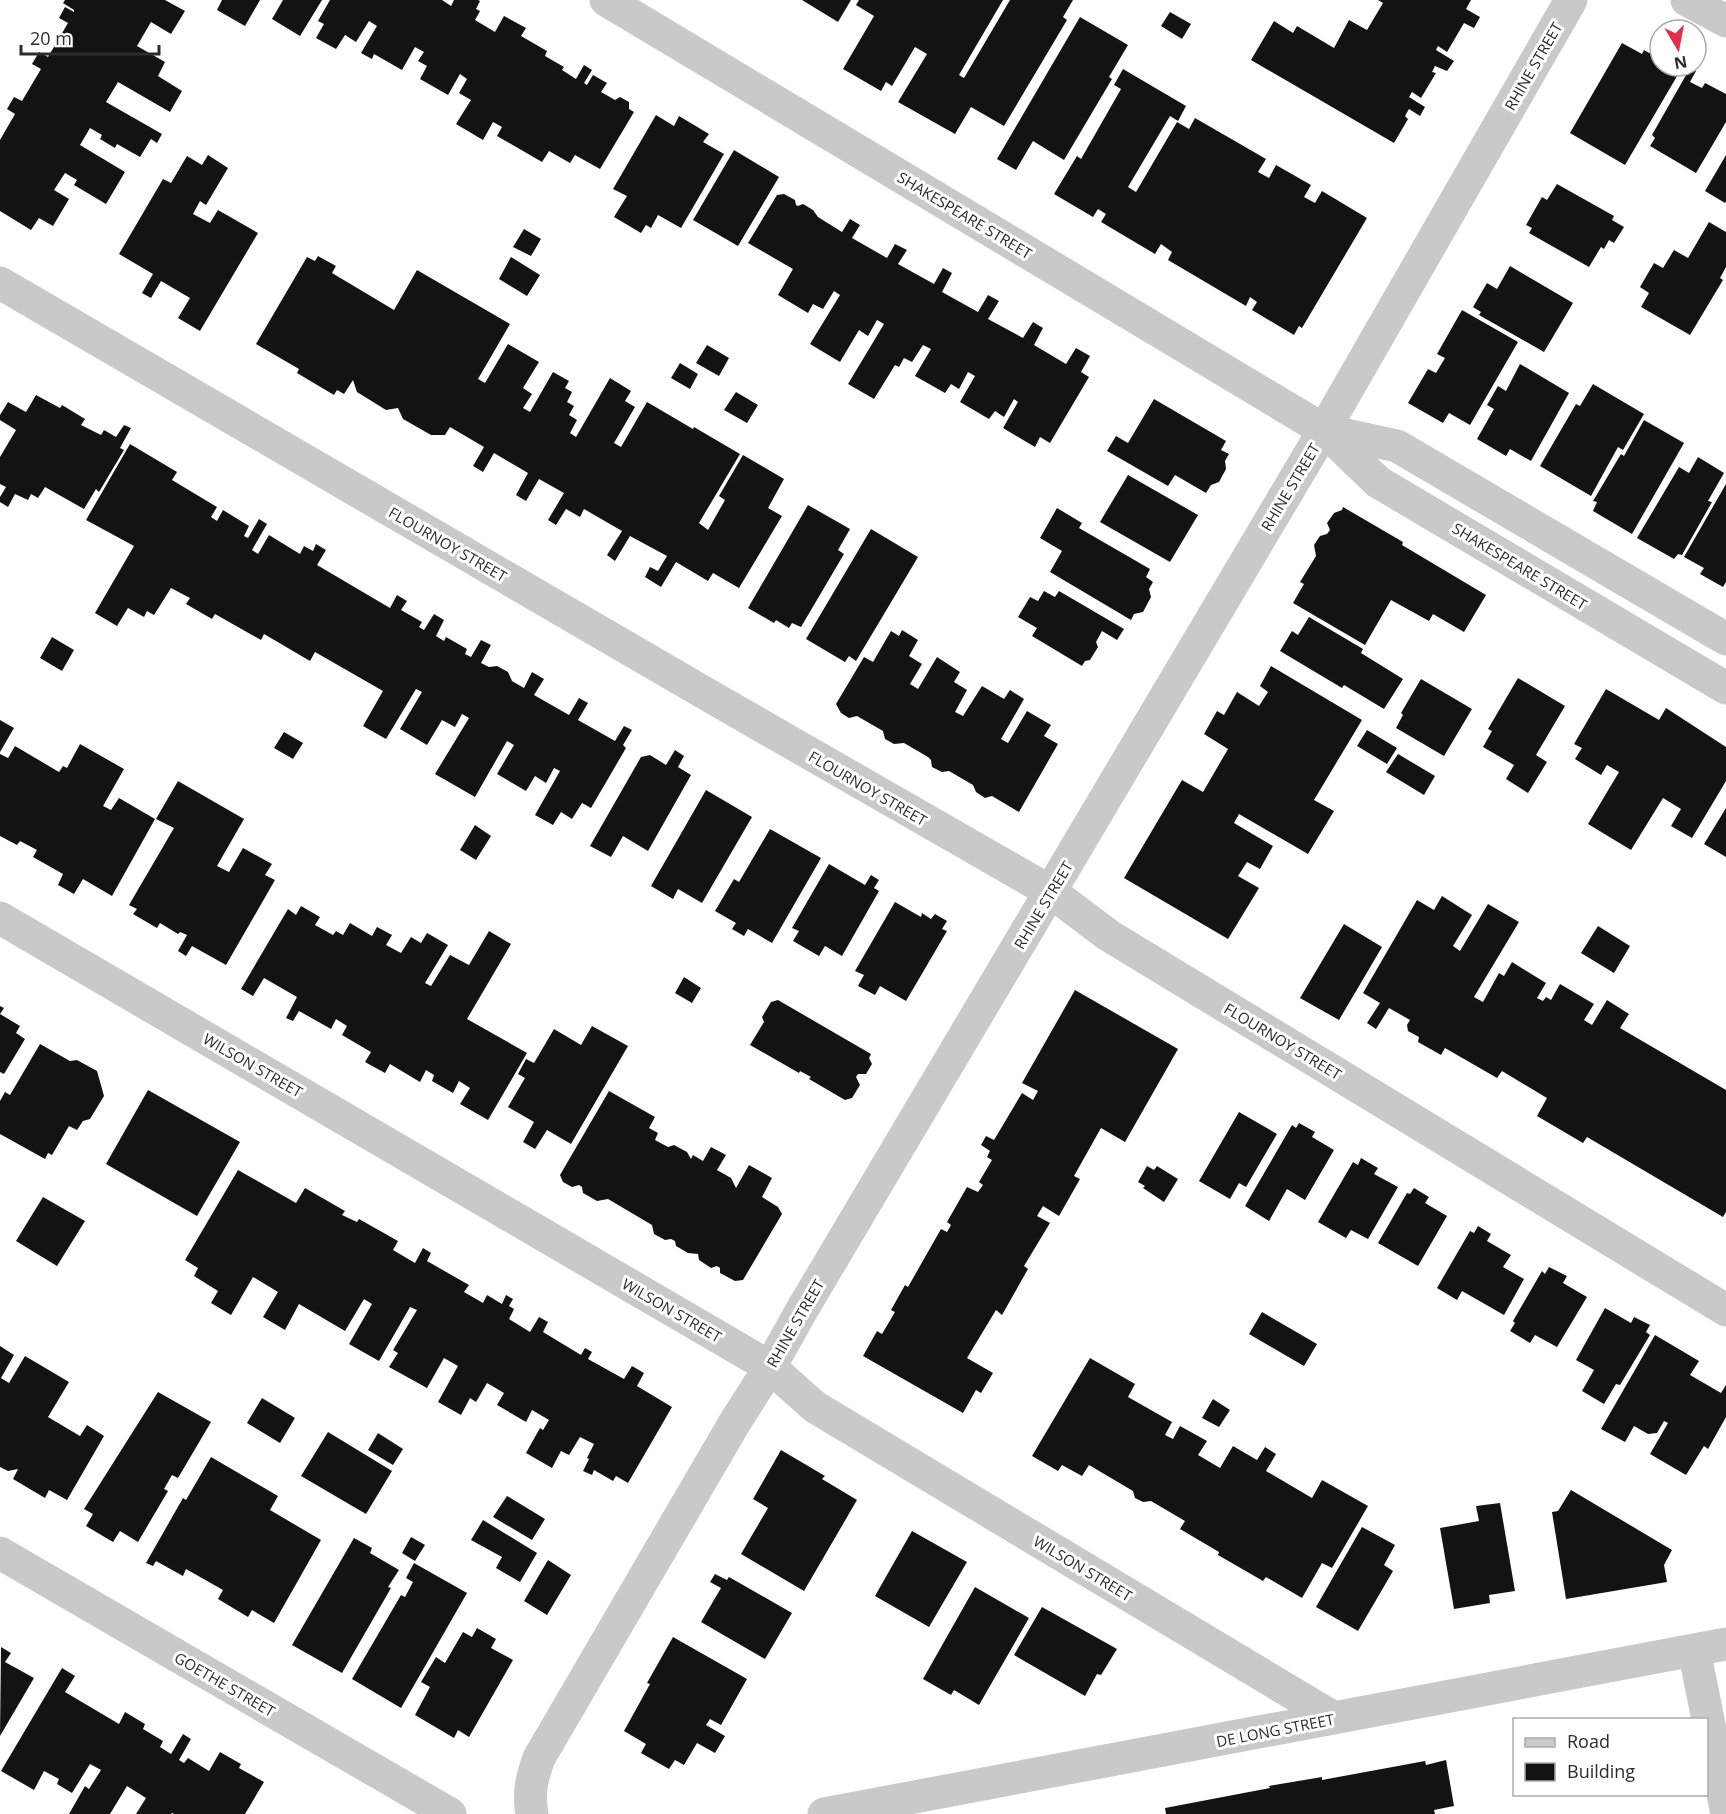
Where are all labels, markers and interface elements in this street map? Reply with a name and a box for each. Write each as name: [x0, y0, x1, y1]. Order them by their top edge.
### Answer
scale bar: [21, 18, 159, 56]
street label: RHINE STREET: [1500, 18, 1567, 114]
north arrow: [1648, 18, 1708, 78]
text: 20 m: [30, 26, 72, 50]
text: N: [1672, 51, 1689, 75]
street label: SHAKESPEARE STREET: [894, 167, 1037, 263]
street label: RHINE STREET: [1256, 439, 1324, 534]
street label: FLOURNOY STREET: [385, 502, 511, 586]
street label: SHAKESPEARE STREET: [1449, 518, 1592, 614]
street label: FLOURNOY STREET: [805, 746, 931, 830]
street label: RHINE STREET: [1009, 857, 1077, 952]
street label: FLOURNOY STREET: [1221, 998, 1346, 1084]
street label: WILSON STREET: [200, 1028, 307, 1102]
street label: WILSON STREET: [619, 1273, 726, 1347]
street label: RHINE STREET: [762, 1275, 829, 1371]
street label: WILSON STREET: [1030, 1531, 1137, 1606]
street label: GOETHE STREET: [171, 1647, 280, 1721]
street label: DE LONG STREET: [1214, 1709, 1336, 1751]
legend: [1513, 1718, 1708, 1796]
text: Road: [1567, 1729, 1610, 1753]
text: Building: [1567, 1759, 1635, 1783]

